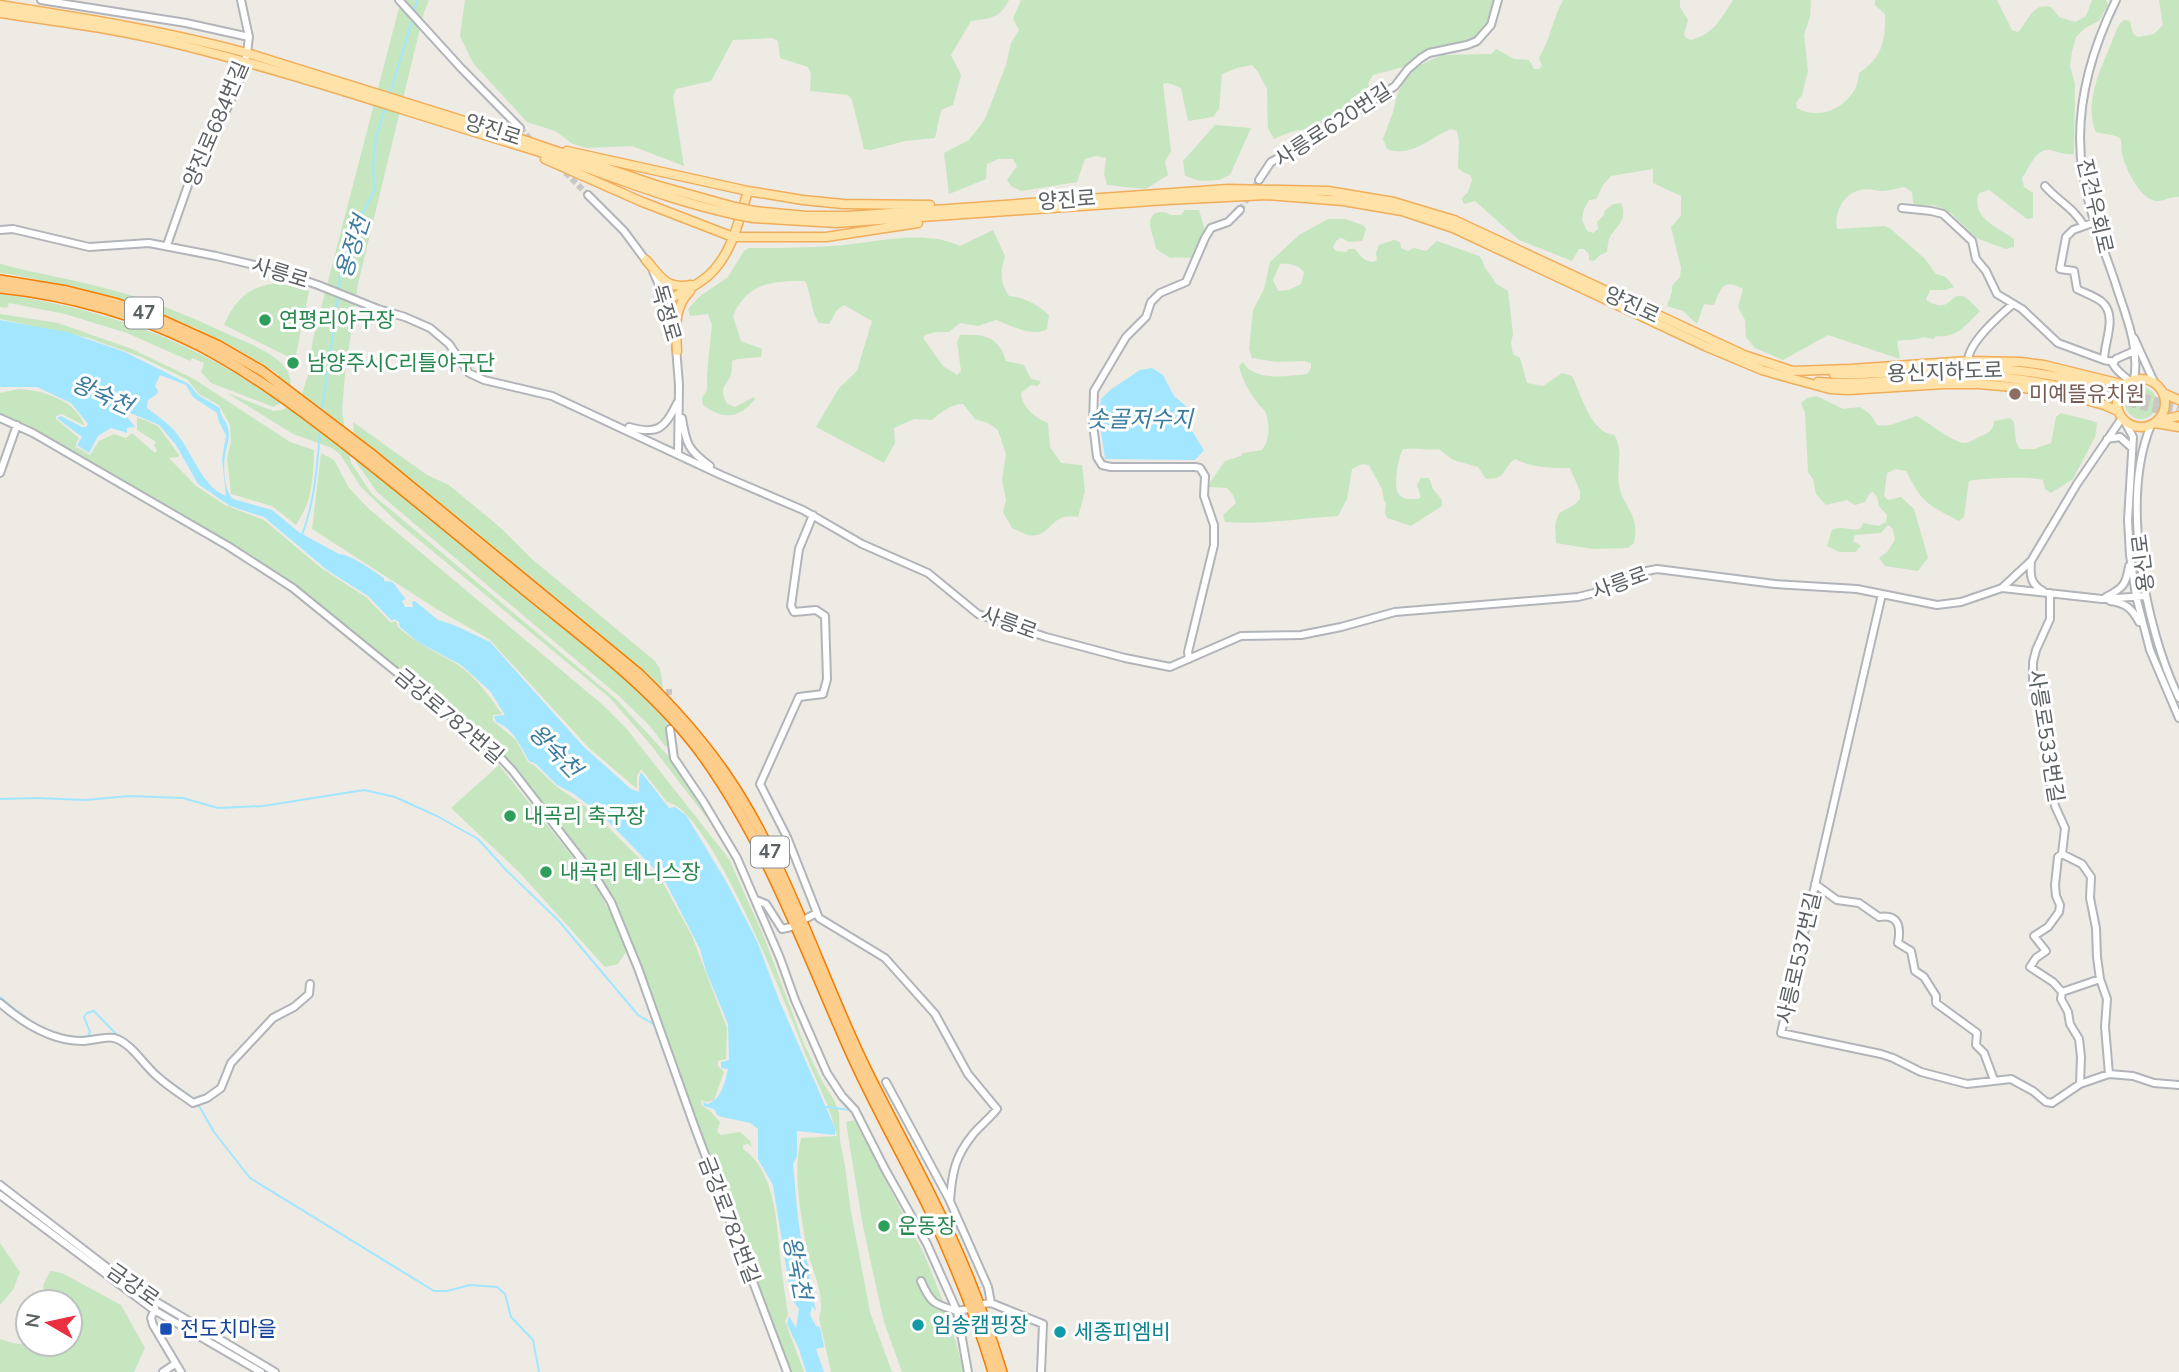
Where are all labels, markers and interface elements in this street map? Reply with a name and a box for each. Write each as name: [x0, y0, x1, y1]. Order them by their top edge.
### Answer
street label: 양진로684번길: [177, 57, 255, 191]
street label: 사릉로620번길: [1269, 77, 1397, 173]
street label: 양진로: [461, 108, 525, 152]
street label: 진건우회로: [2070, 156, 2120, 256]
street label: 양진로: [1037, 184, 1097, 216]
water label: 용정천: [328, 209, 378, 282]
street label: 사릉로: [248, 251, 312, 295]
street label: 양진로: [1600, 280, 1664, 330]
street label: 독정로: [645, 281, 687, 345]
road number: 47: [125, 298, 163, 328]
place label: 연평리야구장: [279, 306, 395, 334]
marker: 연평리야구장: [257, 312, 273, 328]
place label: 남양주시C리틀야구단: [307, 349, 495, 377]
marker: 남양주시C리틀야구단: [285, 355, 301, 371]
street label: 용신지하도로: [1887, 356, 2003, 388]
water label: 왕숙천: [67, 368, 140, 423]
place label: 미예뜰유치원: [2029, 380, 2145, 408]
marker: 미예뜰유치원: [2007, 386, 2023, 402]
water label: 솟골저수지: [1087, 404, 1195, 435]
street label: 용신로: [2126, 533, 2160, 593]
street label: 사릉로: [1588, 560, 1652, 606]
street label: 사릉로: [977, 600, 1041, 646]
street label: 금강로782번길: [389, 662, 509, 770]
street label: 사릉로533번길: [2022, 667, 2070, 805]
water label: 왕숙천: [522, 717, 590, 787]
place label: 내곡리 축구장: [524, 802, 645, 830]
marker: 내곡리 축구장: [502, 808, 518, 824]
road number: 47: [751, 836, 789, 867]
place label: 내곡리 테니스장: [560, 858, 701, 886]
marker: 내곡리 테니스장: [538, 864, 554, 880]
street label: 사릉로537번길: [1770, 889, 1828, 1027]
street label: 금강로782번길: [692, 1152, 766, 1288]
place label: 운동장: [898, 1212, 956, 1240]
marker: 운동장: [876, 1218, 892, 1234]
water label: 왕숙천: [776, 1234, 819, 1305]
street label: 금강로: [101, 1257, 165, 1313]
north arrow: [14, 1288, 84, 1358]
text: N: [19, 1311, 47, 1330]
place label: 임송캠핑장: [932, 1311, 1029, 1339]
place label: 전도치마을: [180, 1315, 277, 1343]
marker: 임송캠핑장: [910, 1317, 926, 1333]
place label: 세종피엠비: [1074, 1318, 1171, 1346]
marker: 전도치마을: [158, 1321, 174, 1337]
marker: 세종피엠비: [1052, 1324, 1068, 1340]

